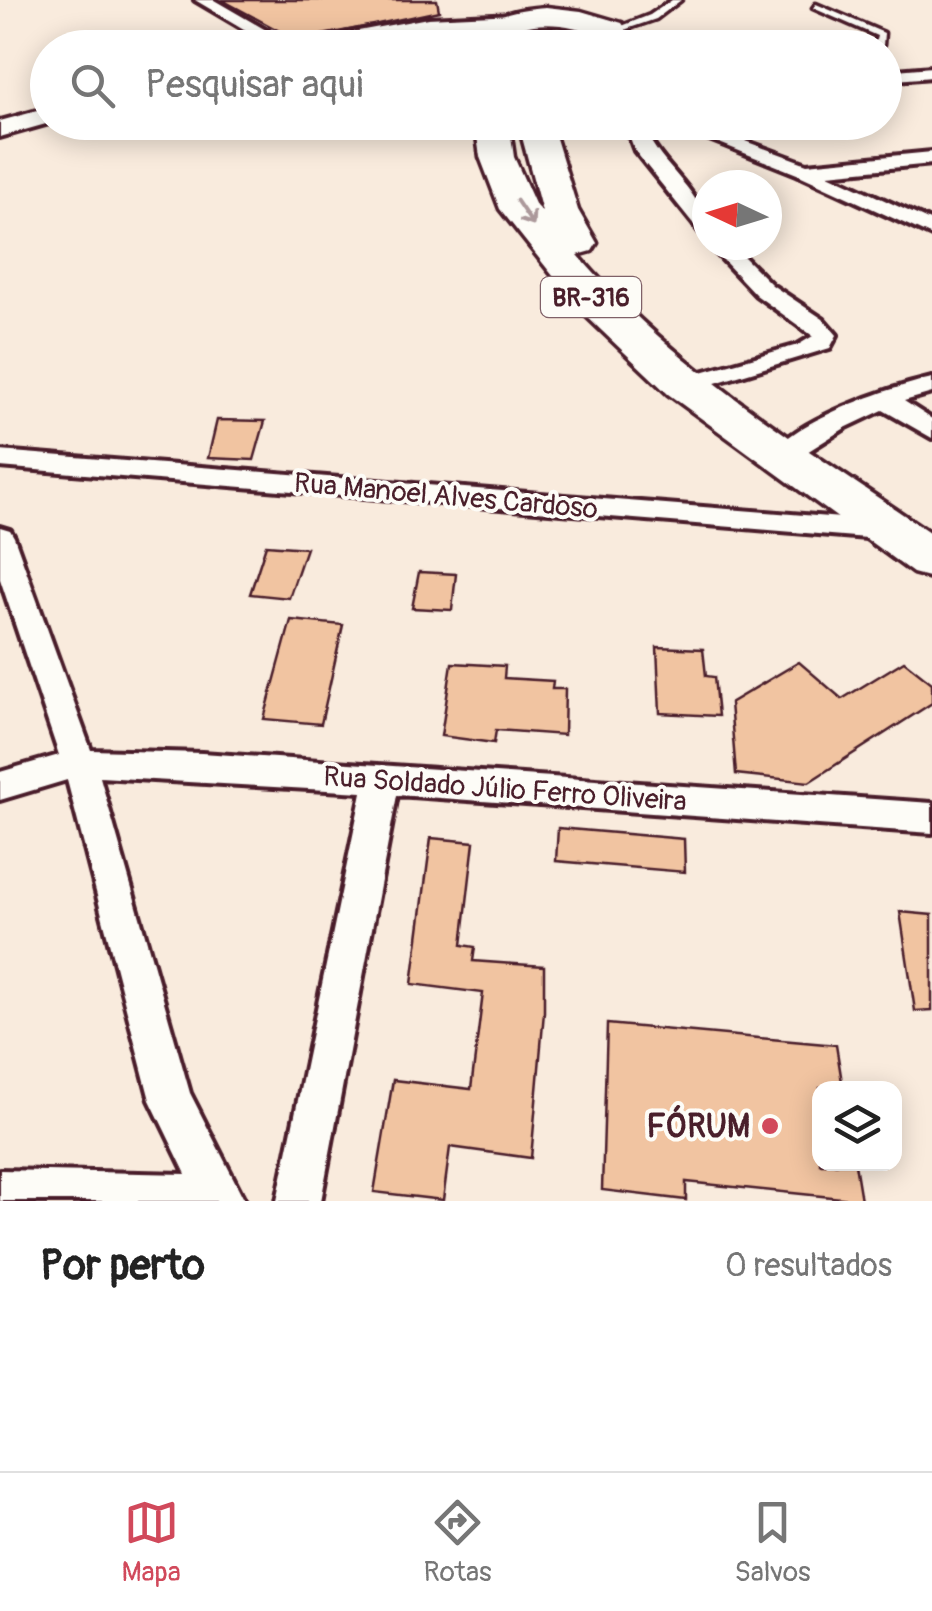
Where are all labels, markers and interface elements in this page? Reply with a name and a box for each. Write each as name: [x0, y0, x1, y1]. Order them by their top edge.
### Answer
search box: [30, 30, 902, 140]
icon: search: [65, 58, 120, 113]
text: Pesquisar aqui: [145, 61, 363, 109]
north arrow: [692, 170, 782, 260]
one-way arrow: [514, 198, 535, 226]
road number: BR-316: [541, 277, 641, 317]
street label: Rua Manoel Alves Cardoso: [292, 466, 599, 527]
street label: Rua Soldado Júlio Ferro Oliveira: [322, 759, 688, 820]
map controls: [812, 1081, 902, 1171]
button: layers: [812, 1081, 902, 1171]
place label: FÓRUM: [646, 1104, 750, 1147]
marker: FÓRUM: [759, 1115, 781, 1137]
text: Por perto: [40, 1240, 205, 1292]
text: 0 resultados: [725, 1246, 892, 1286]
tab: Mapa: [121, 1495, 181, 1590]
tab: Rotas: [424, 1495, 492, 1590]
tab: Salvos: [734, 1495, 811, 1590]

